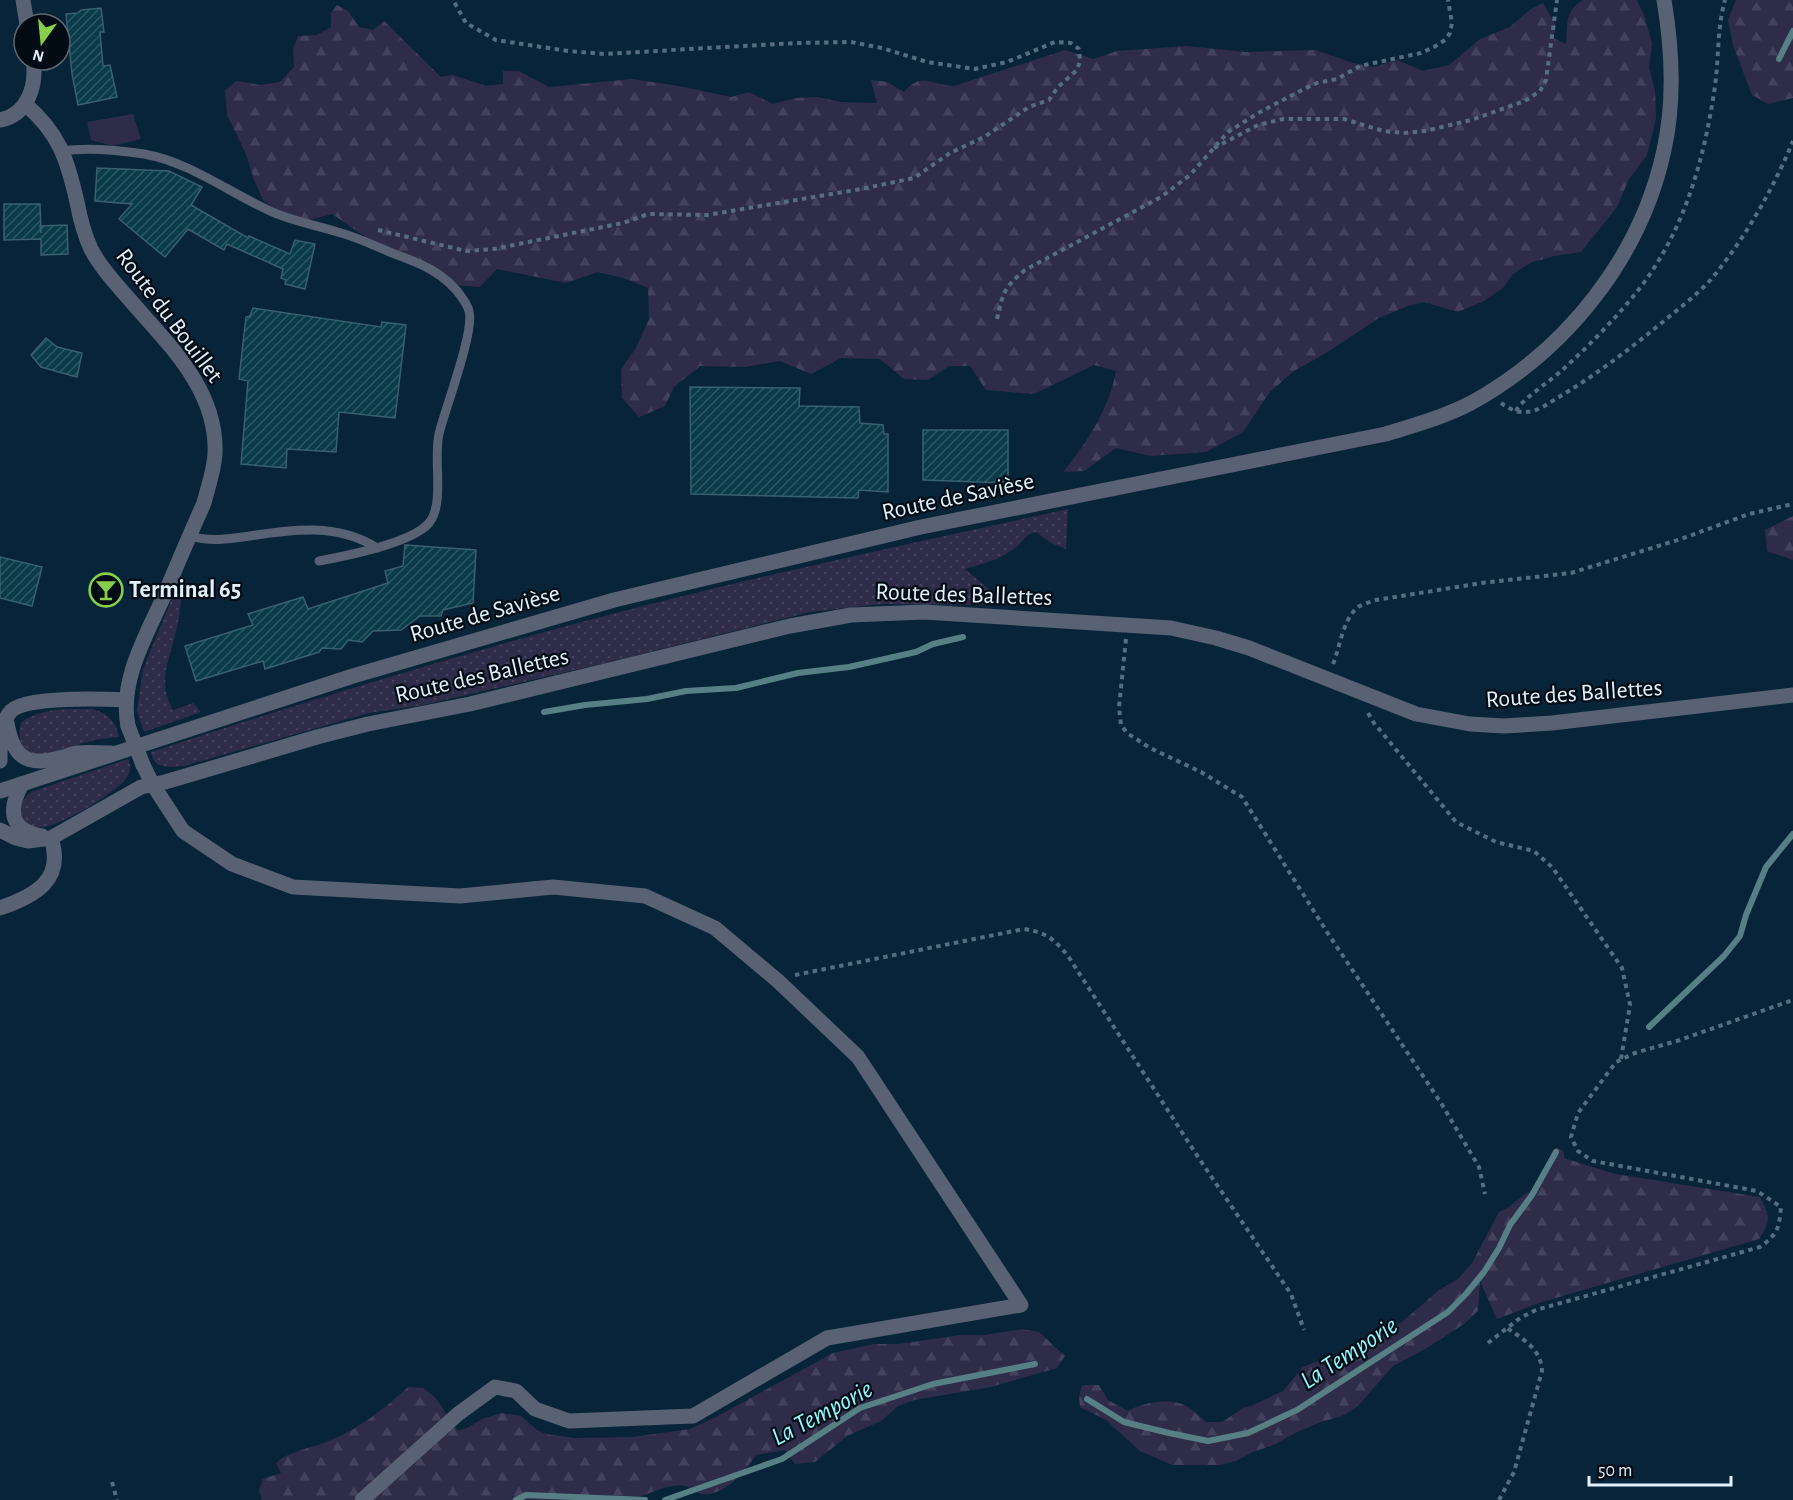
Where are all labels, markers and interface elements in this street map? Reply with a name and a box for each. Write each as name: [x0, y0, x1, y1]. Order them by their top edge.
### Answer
north arrow: [12, 12, 72, 72]
text: N: [31, 46, 46, 65]
street label: Route du Bouillet: [111, 245, 227, 388]
street label: Route de Savièse: [880, 469, 1036, 525]
bar icon: Terminal 65: [88, 572, 124, 608]
place label: Terminal 65: [129, 578, 241, 602]
street label: Route des Ballettes: [875, 580, 1053, 610]
street label: Route de Savièse: [407, 581, 563, 647]
street label: Route des Ballettes: [393, 644, 571, 708]
street label: Route des Ballettes: [1485, 676, 1663, 712]
water label: La Temporie: [1296, 1312, 1402, 1394]
water label: La Temporie: [767, 1376, 877, 1450]
scale bar: [1589, 1449, 1732, 1487]
text: 50 m: [1598, 1462, 1632, 1480]

